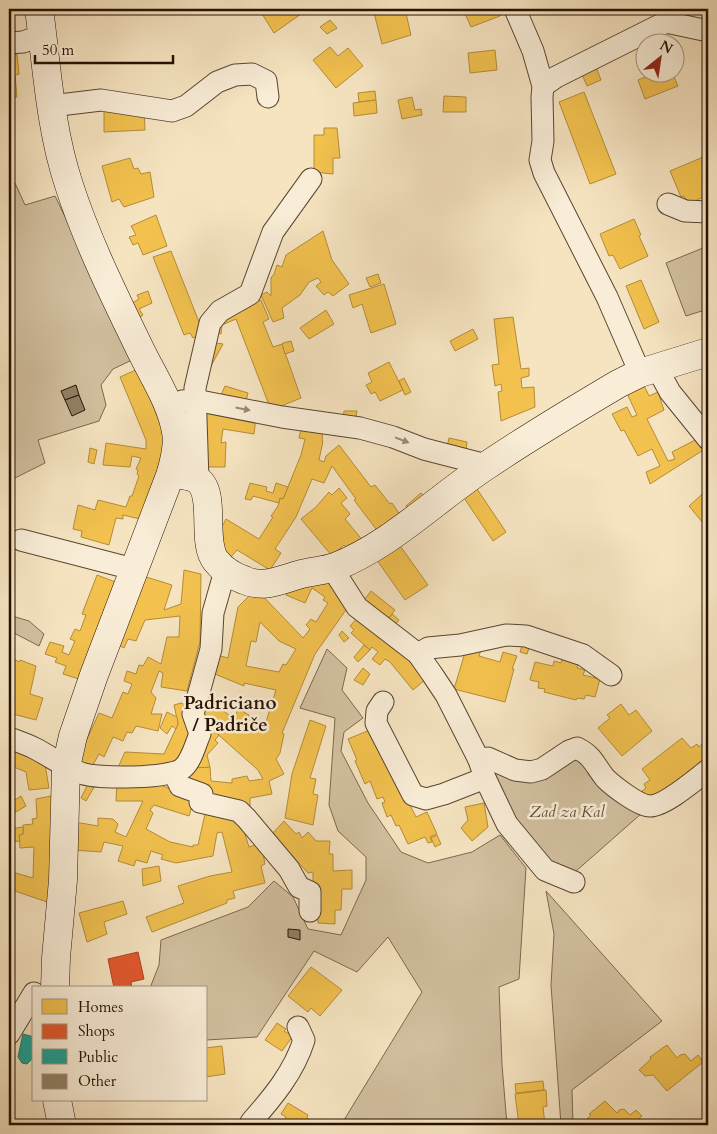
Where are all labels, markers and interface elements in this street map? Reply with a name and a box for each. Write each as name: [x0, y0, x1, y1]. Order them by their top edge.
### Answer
scale bar: [35, 32, 172, 64]
north arrow: [634, 32, 684, 82]
text: N: [656, 36, 676, 58]
text: 50 m: [42, 40, 74, 60]
one-way arrow: [235, 406, 251, 414]
one-way arrow: [395, 436, 410, 444]
district label: Padriciano / Padriče: [183, 690, 277, 738]
park label: Zad za Kal: [529, 801, 605, 823]
legend: [32, 986, 208, 1102]
text: Homes: [78, 997, 123, 1017]
text: Shops: [78, 1021, 115, 1041]
text: Public: [78, 1047, 118, 1067]
text: Other: [78, 1071, 117, 1091]

